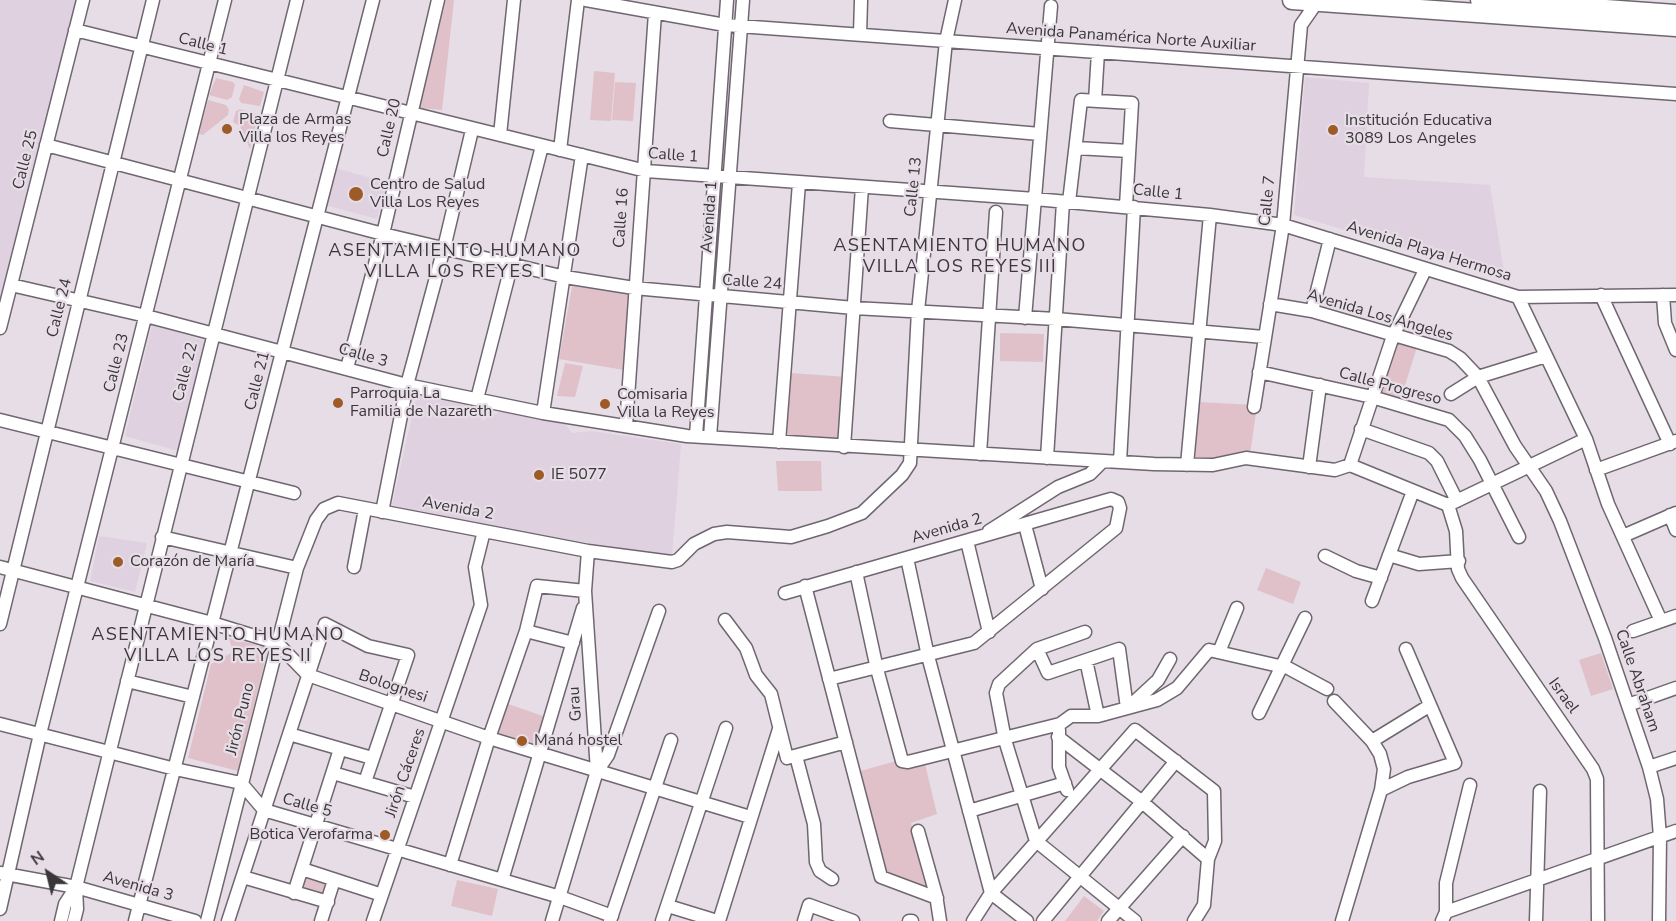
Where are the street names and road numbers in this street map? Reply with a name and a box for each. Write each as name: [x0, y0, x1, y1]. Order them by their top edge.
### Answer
street label: Avenida Panamérica Norte Auxiliar: [1005, 20, 1257, 56]
street label: Calle 1: [176, 30, 230, 60]
street label: Calle 20: [374, 97, 406, 159]
street label: Calle 25: [9, 128, 43, 192]
street label: Calle 1: [647, 145, 699, 167]
street label: Calle 13: [901, 156, 927, 218]
street label: Calle 7: [1256, 175, 1280, 227]
street label: Avenida 1: [698, 180, 722, 254]
street label: Calle 1: [1132, 181, 1184, 205]
street label: Calle 16: [610, 187, 634, 249]
street label: Avenida Playa Hermosa: [1344, 218, 1514, 286]
street label: Calle 24: [721, 271, 783, 295]
street label: Calle 24: [43, 276, 77, 340]
street label: Avenida Los Angeles: [1305, 286, 1455, 346]
street label: Calle 23: [100, 331, 134, 395]
street label: Calle 22: [169, 340, 203, 404]
street label: Calle 3: [336, 340, 390, 372]
street label: Calle 21: [241, 349, 275, 413]
street label: Calle Progreso: [1337, 364, 1443, 410]
street label: Avenida 2: [421, 493, 495, 525]
street label: Avenida 2: [910, 510, 984, 548]
street label: Calle Abraham: [1610, 627, 1664, 735]
street label: Bolognesi: [356, 666, 430, 708]
street label: Israel: [1544, 675, 1582, 717]
street label: Jirón Puno: [223, 681, 259, 757]
street label: Grau: [565, 686, 587, 722]
street label: Jirón Cáceres: [382, 726, 430, 820]
street label: Calle 5: [280, 790, 334, 822]
street label: Avenida 3: [101, 868, 175, 906]

